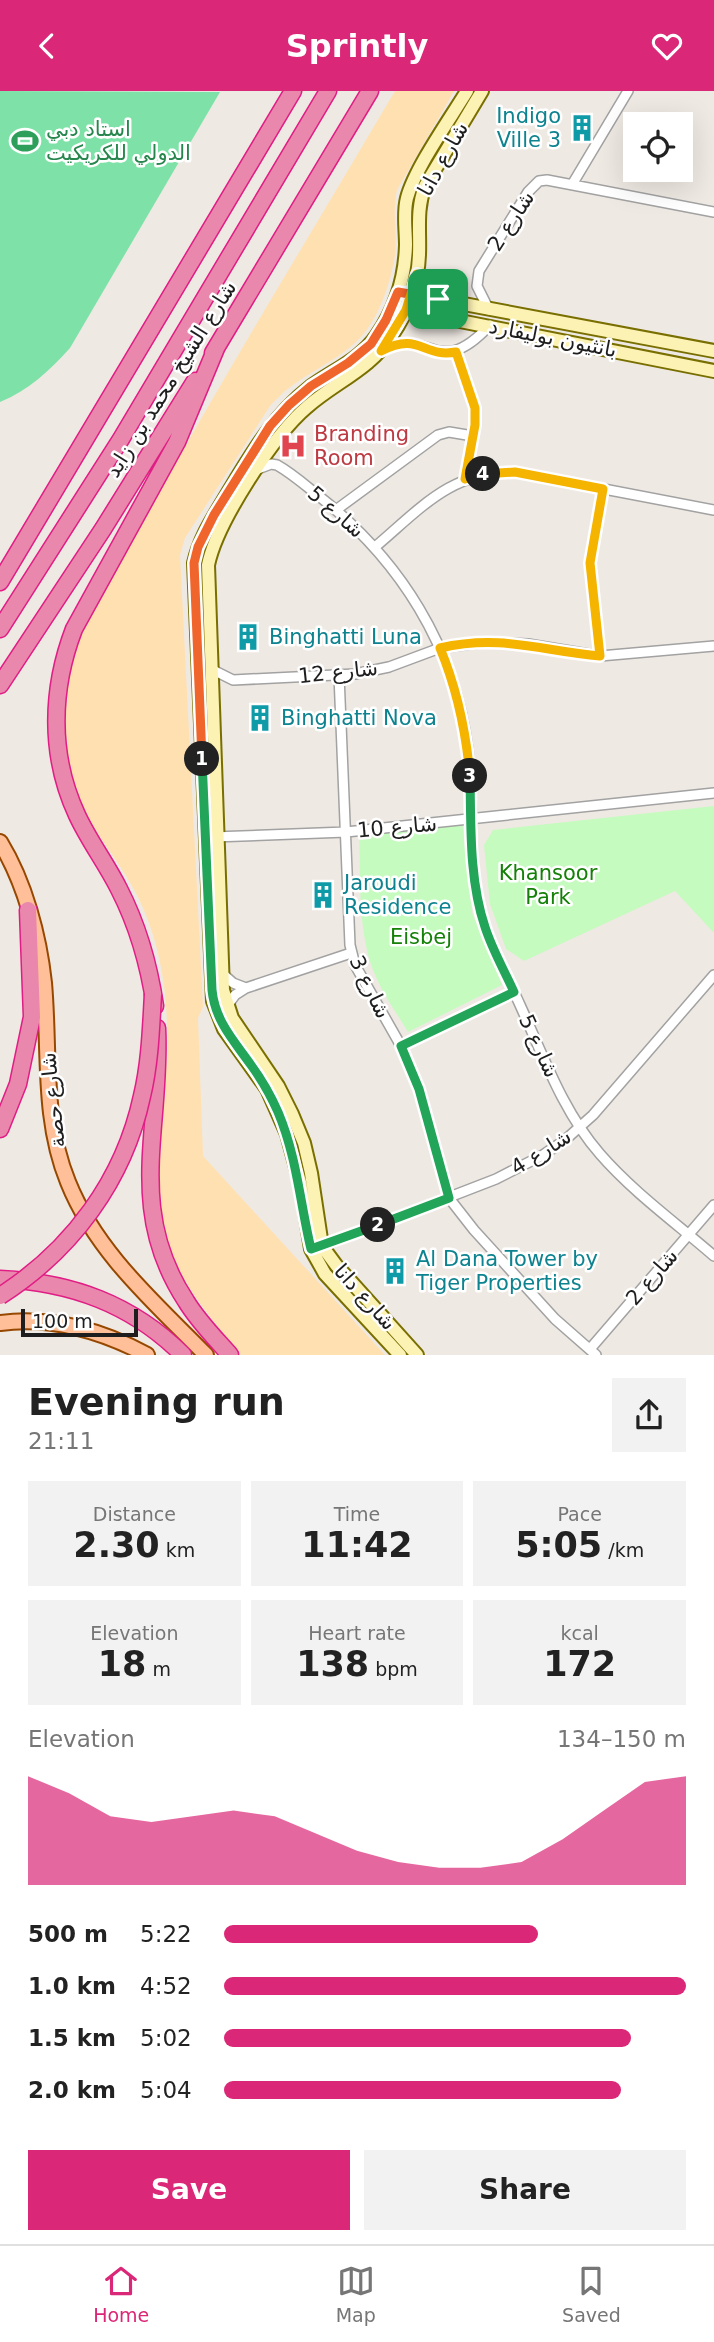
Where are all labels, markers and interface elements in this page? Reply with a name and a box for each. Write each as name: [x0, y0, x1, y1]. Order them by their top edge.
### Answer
icon: back: [28, 27, 66, 65]
text: Sprintly: [286, 27, 428, 65]
icon: heart: [648, 27, 686, 65]
place label: Indigo Ville 3: [496, 104, 561, 152]
map controls: [623, 112, 693, 182]
button: locate: [623, 112, 693, 182]
building icon: Indigo Ville 3: [567, 113, 597, 143]
place label: استاد دبي الدولي للكريكيت: [46, 117, 191, 165]
street label: شارع دانا: [413, 118, 473, 200]
sports icon: استاد دبي الدولي للكريكيت: [10, 126, 40, 156]
street label: شارع 2: [483, 186, 539, 256]
pin: [408, 269, 468, 329]
street label: شارع الشيخ محمد بن زايد: [101, 276, 241, 482]
icon: arrive: [419, 280, 457, 318]
street label: بانثيون بوليفارد: [487, 314, 619, 362]
place label: Branding Room: [314, 422, 409, 470]
hospital icon: Branding Room: [278, 431, 308, 461]
pin: 4: [466, 457, 500, 491]
text: 4: [476, 462, 489, 484]
street label: شارع 5: [303, 481, 369, 543]
building icon: Binghatti Luna: [233, 622, 263, 652]
place label: Binghatti Luna: [269, 625, 422, 649]
street label: شارع 12: [297, 656, 379, 688]
building icon: Binghatti Nova: [245, 703, 275, 733]
place label: Binghatti Nova: [281, 706, 437, 730]
pin: 1: [184, 741, 220, 777]
text: 1: [195, 747, 208, 769]
pin: 3: [452, 759, 488, 793]
text: 3: [463, 764, 476, 786]
street label: شارع 10: [356, 812, 438, 842]
park label: Khansoor Park: [499, 861, 598, 909]
place label: Jaroudi Residence: [342, 871, 451, 919]
building icon: Jaroudi Residence: [308, 880, 338, 910]
park label: Eisbej: [390, 925, 452, 949]
street label: شارع 3: [345, 952, 395, 1022]
street label: شارع 5: [514, 1011, 564, 1081]
street label: شارع حصة: [36, 1051, 70, 1149]
street label: شارع 4: [506, 1124, 576, 1180]
pin: 2: [360, 1207, 396, 1243]
text: 2: [371, 1213, 384, 1235]
street label: شارع 2: [621, 1244, 683, 1310]
place label: Al Dana Tower by Tiger Properties: [415, 1247, 598, 1295]
building icon: Al Dana Tower by Tiger Properties: [380, 1256, 410, 1286]
street label: شارع دانا: [329, 1259, 401, 1335]
scale bar: [21, 1306, 138, 1338]
text: 100 m: [32, 1310, 93, 1332]
button: share: [612, 1378, 686, 1452]
text: Evening run: [28, 1380, 285, 1424]
text: 21:11: [28, 1428, 94, 1454]
text: Distance: [93, 1503, 176, 1525]
text: Time: [334, 1503, 380, 1525]
text: Pace: [557, 1503, 602, 1525]
text: 2.30: [73, 1525, 160, 1565]
text: 11:42: [301, 1525, 413, 1565]
text: 5:05: [515, 1525, 602, 1565]
text: km: [160, 1539, 195, 1561]
text: /km: [602, 1539, 644, 1561]
text: Elevation: [90, 1622, 178, 1644]
text: Heart rate: [308, 1622, 406, 1644]
text: kcal: [560, 1622, 599, 1644]
text: 18: [98, 1644, 146, 1684]
text: 138: [296, 1644, 369, 1684]
text: 172: [543, 1644, 616, 1684]
text: m: [146, 1658, 171, 1680]
text: bpm: [369, 1658, 418, 1680]
text: Elevation: [28, 1726, 135, 1752]
text: 134–150 m: [557, 1726, 686, 1752]
text: 500 m: [28, 1921, 108, 1947]
text: 5:22: [140, 1921, 192, 1947]
text: 1.0 km: [28, 1973, 116, 1999]
text: 4:52: [140, 1973, 192, 1999]
text: 1.5 km: [28, 2025, 116, 2051]
text: 5:02: [140, 2025, 192, 2051]
text: 2.0 km: [28, 2077, 116, 2103]
text: 5:04: [140, 2077, 192, 2103]
button: Save: [28, 2150, 350, 2230]
button: Share: [364, 2150, 686, 2230]
tab: Home: [93, 2262, 149, 2326]
tab: Map: [336, 2262, 376, 2326]
tab: Saved: [562, 2262, 621, 2326]

